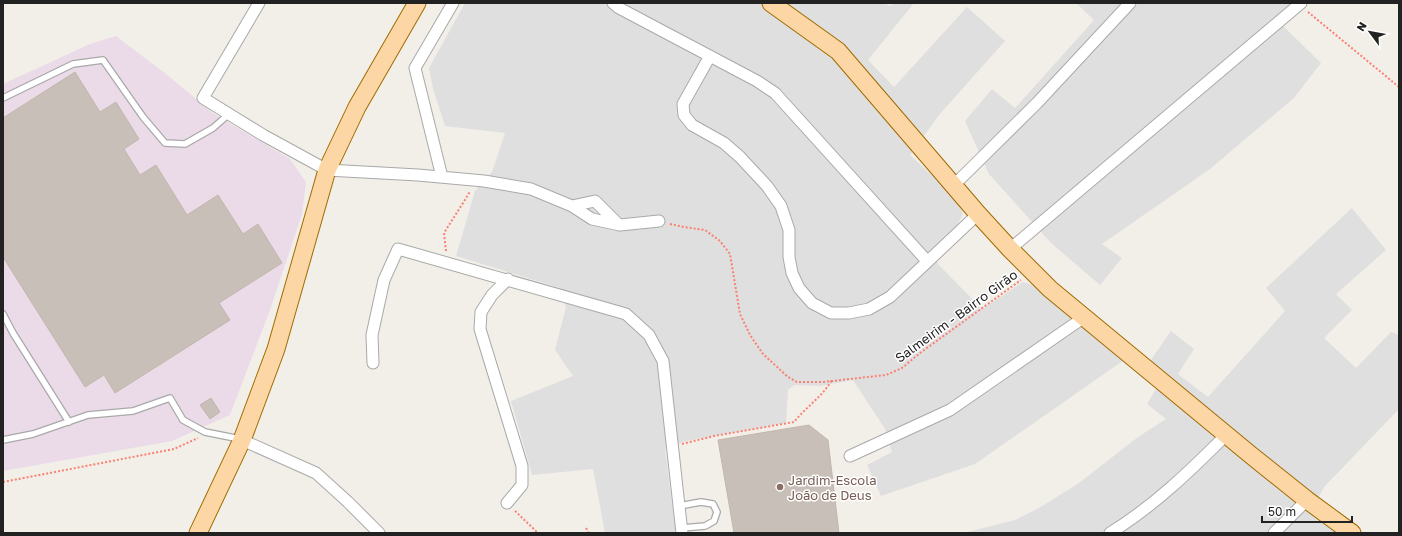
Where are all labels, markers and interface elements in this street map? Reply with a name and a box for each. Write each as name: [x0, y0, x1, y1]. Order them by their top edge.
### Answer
north arrow: [1350, 12, 1390, 52]
text: N: [1353, 19, 1369, 33]
street label: Salmeirim - Bairro Girão: [892, 266, 1020, 366]
place label: Jardim-Escola João de Deus: [788, 472, 877, 503]
marker: Jardim-Escola João de Deus: [775, 482, 785, 492]
scale bar: [1262, 498, 1352, 524]
text: 50 m: [1268, 504, 1296, 519]

